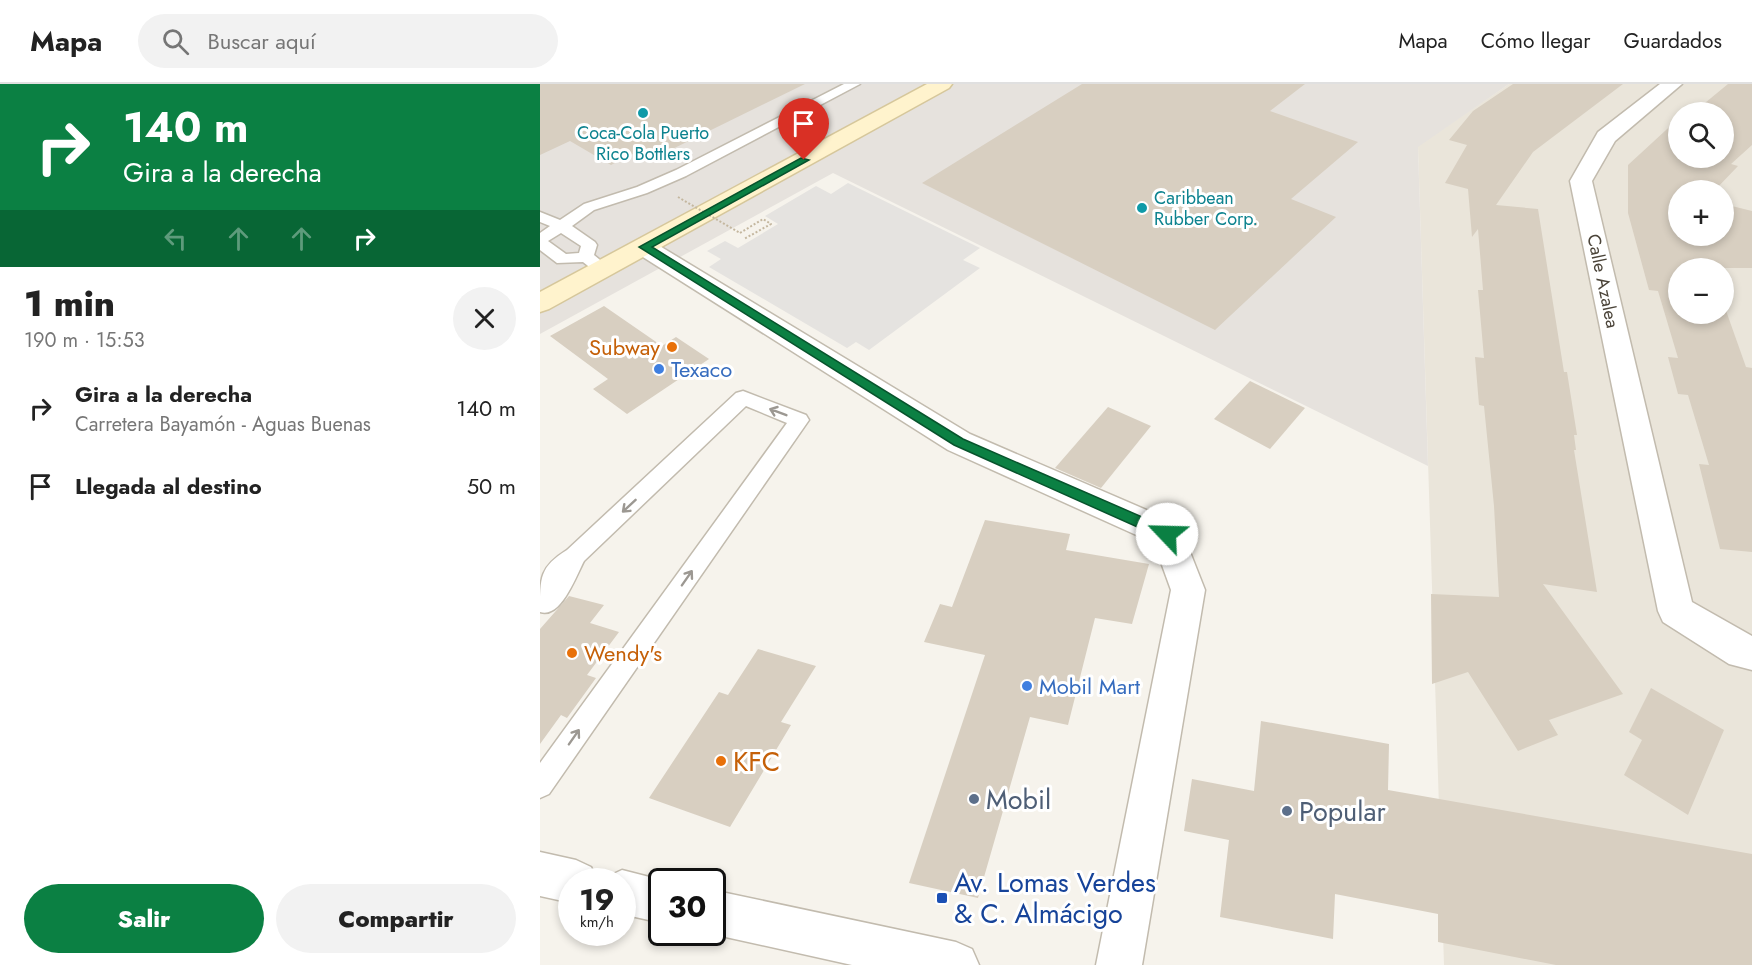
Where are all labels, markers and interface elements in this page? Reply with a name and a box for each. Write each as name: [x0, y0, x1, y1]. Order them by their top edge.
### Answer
search box: [138, 14, 558, 68]
text: Mapa: [30, 21, 102, 62]
icon: search: [159, 25, 192, 58]
text: Buscar aquí: [207, 25, 316, 57]
text: Mapa: [1398, 26, 1448, 56]
text: Cómo llegar: [1481, 26, 1590, 56]
text: Guardados: [1623, 26, 1722, 56]
text: 140 m: [123, 97, 249, 158]
pin: [778, 98, 829, 160]
map controls: [1668, 102, 1734, 324]
button: search: [1668, 102, 1734, 168]
marker: Coca-Cola Puerto Rico Bottlers: [636, 106, 650, 120]
icon: arrive: [787, 107, 820, 140]
icon: right: [24, 108, 102, 186]
place label: Coca-Cola Puerto Rico Bottlers: [577, 120, 709, 167]
text: Gira a la derecha: [123, 153, 322, 192]
button: +: [1668, 180, 1734, 246]
place label: Caribbean Rubber Corp.: [1154, 185, 1258, 232]
marker: Caribbean Rubber Corp.: [1135, 201, 1149, 215]
icon: left: [159, 222, 192, 255]
icon: ahead: [222, 222, 255, 255]
icon: ahead: [285, 222, 318, 255]
icon: right: [348, 222, 381, 255]
street label: Calle Azalea: [1580, 231, 1626, 331]
button: −: [1668, 258, 1734, 324]
text: 1 min: [24, 277, 115, 329]
button: close: [453, 287, 516, 350]
text: 190 m · 15:53: [24, 326, 145, 355]
place label: Subway: [589, 331, 660, 363]
marker: Subway: [665, 340, 679, 354]
place label: Texaco: [671, 353, 732, 385]
marker: Texaco: [652, 362, 666, 376]
text: Gira a la derecha: [75, 378, 252, 410]
icon: right: [24, 392, 57, 425]
text: 140 m: [456, 392, 516, 424]
one-way arrow: [770, 406, 788, 417]
text: Carretera Bayamón - Aguas Buenas: [75, 410, 371, 439]
icon: arrive: [24, 470, 57, 503]
text: Llegada al destino: [75, 470, 262, 502]
text: 50 m: [467, 470, 516, 502]
one-way arrow: [621, 499, 636, 513]
position arrow: [1135, 502, 1199, 566]
one-way arrow: [681, 571, 693, 587]
place label: Wendy's: [584, 637, 662, 669]
marker: Wendy's: [565, 646, 579, 660]
place label: Mobil Mart: [1039, 670, 1141, 702]
marker: Mobil Mart: [1020, 679, 1034, 693]
one-way arrow: [568, 730, 580, 746]
place label: KFC: [733, 742, 780, 781]
marker: KFC: [714, 754, 728, 768]
place label: Mobil: [986, 780, 1051, 819]
marker: Mobil: [967, 792, 981, 806]
place label: Popular: [1299, 792, 1386, 831]
marker: Popular: [1280, 804, 1294, 818]
place label: Av. Lomas Verdes & C. Almácigo: [954, 863, 1156, 933]
speed limit sign: 30: [648, 868, 726, 946]
text: 19: [579, 878, 615, 921]
button: Salir: [24, 884, 264, 953]
button: Compartir: [276, 884, 516, 953]
marker: Av. Lomas Verdes & C. Almácigo: [935, 891, 949, 905]
text: km/h: [580, 911, 614, 933]

